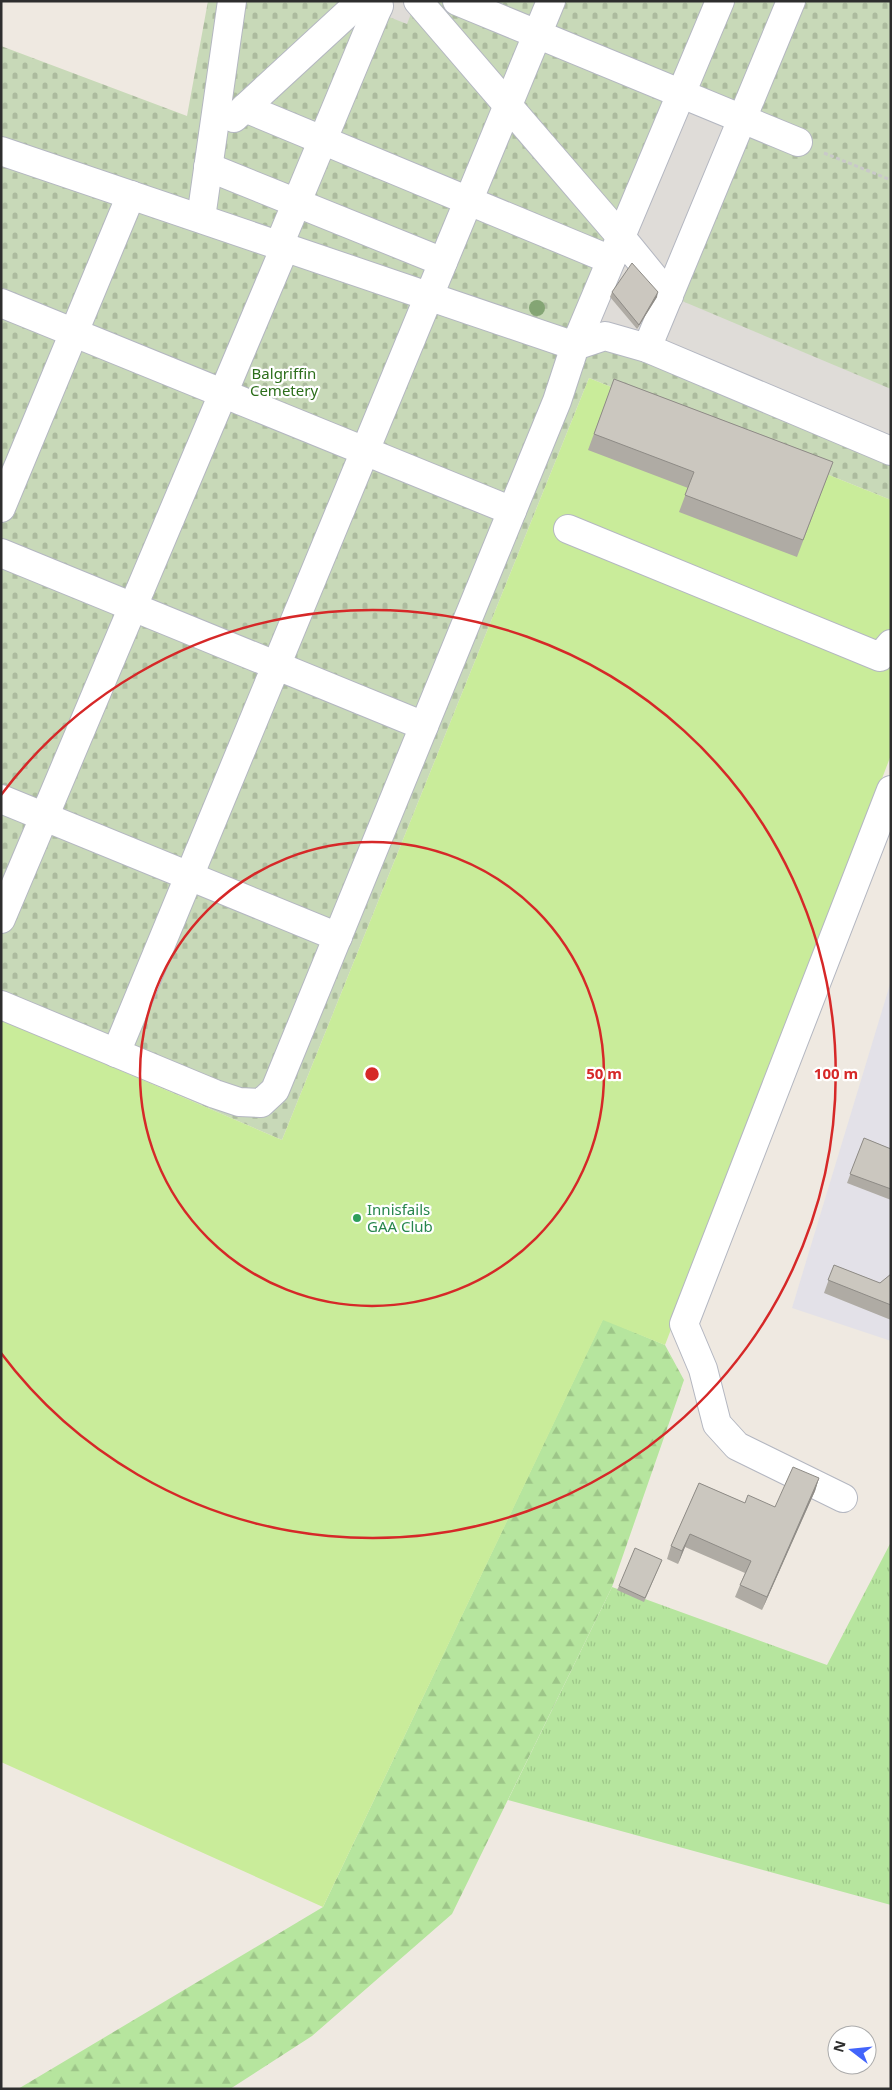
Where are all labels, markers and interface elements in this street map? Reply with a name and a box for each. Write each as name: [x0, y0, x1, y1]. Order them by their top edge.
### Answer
park label: Balgriffin Cemetery: [250, 363, 318, 400]
text: 50 m: [586, 1063, 622, 1083]
text: 100 m: [814, 1063, 858, 1083]
centre of rings: [363, 1065, 381, 1083]
place label: Innisfails GAA Club: [367, 1199, 433, 1236]
marker: Innisfails GAA Club: [351, 1212, 363, 1224]
north arrow: [827, 2025, 877, 2075]
text: N: [828, 2038, 850, 2054]

